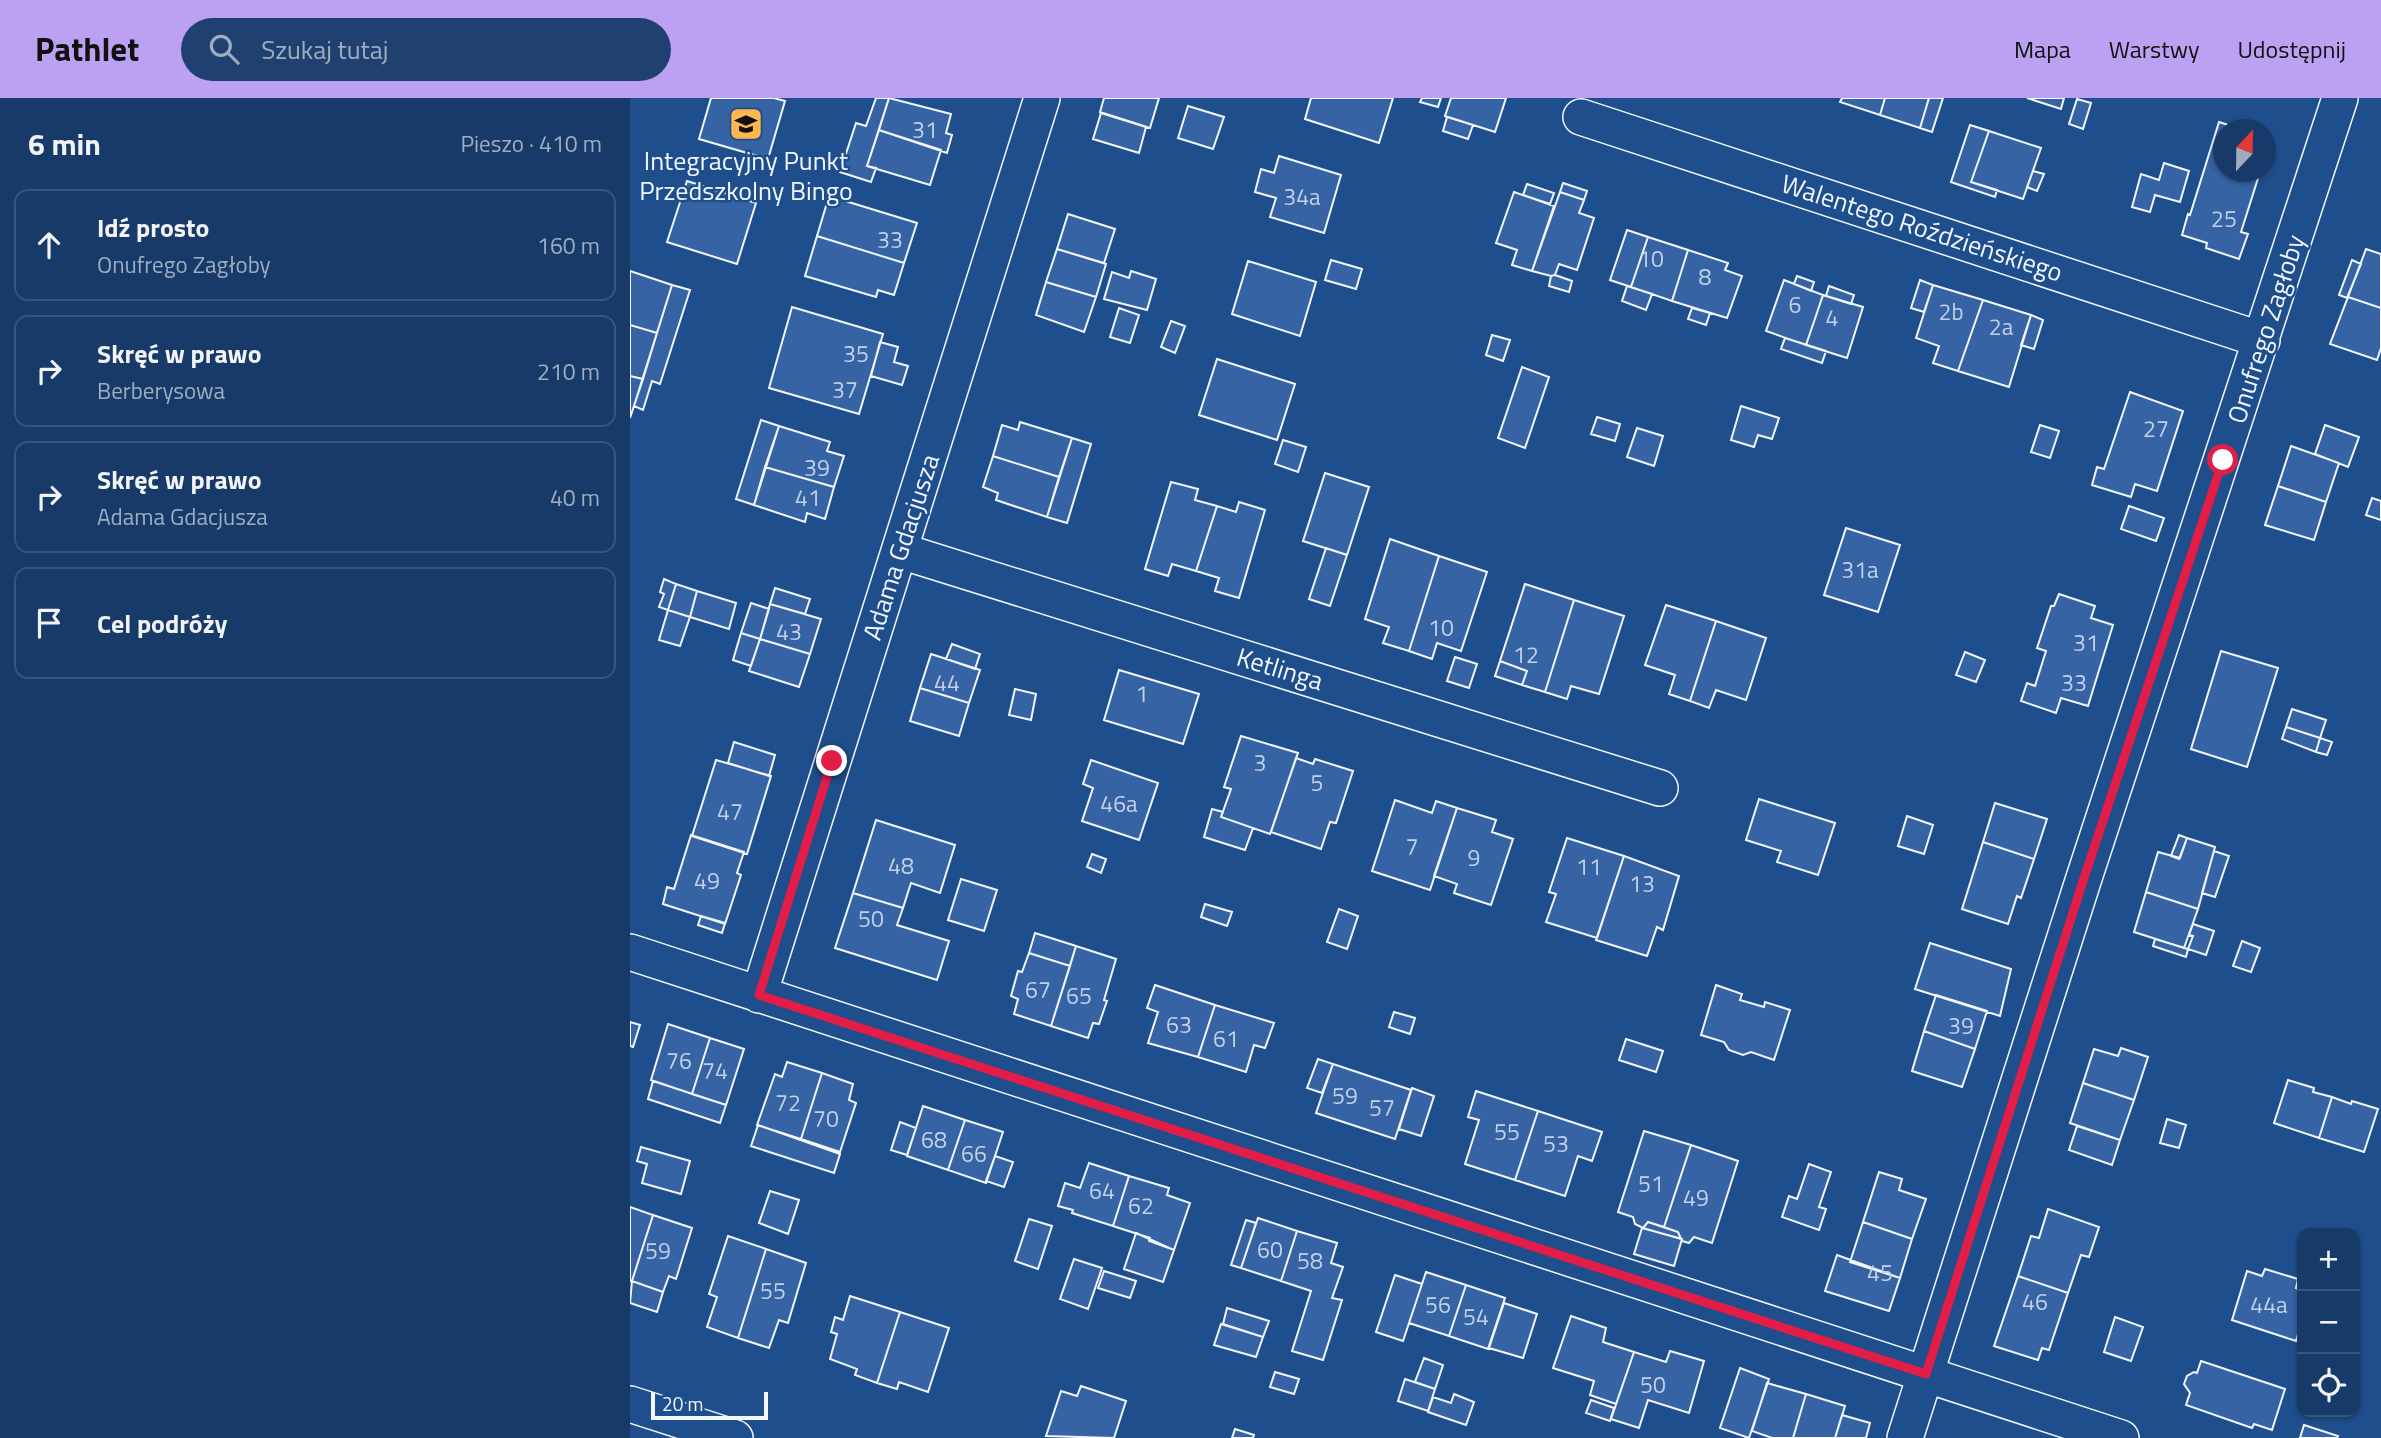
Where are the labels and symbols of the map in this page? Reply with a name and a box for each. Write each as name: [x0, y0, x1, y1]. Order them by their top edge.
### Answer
school or university icon: Integracyjny Punkt Przedszkolny Bingo: [727, 105, 765, 143]
house number: 31: [912, 112, 938, 147]
north arrow: [2213, 119, 2276, 182]
place label: Integracyjny Punkt Przedszkolny Bingo: [639, 141, 853, 210]
street label: Walentego Roździeńskiego: [1776, 164, 2068, 291]
house number: 34a: [1283, 179, 1321, 214]
house number: 25: [2211, 201, 2237, 236]
house number: 33: [877, 222, 903, 257]
street label: Onufrego Zagłoby: [2217, 229, 2314, 428]
house number: 10: [1638, 241, 1664, 276]
house number: 8: [1699, 259, 1712, 294]
house number: 6: [1789, 287, 1801, 322]
house number: 2b: [1939, 294, 1963, 329]
house number: 4: [1826, 300, 1838, 335]
house number: 2a: [1989, 309, 2014, 344]
house number: 35: [843, 336, 869, 371]
house number: 37: [832, 372, 858, 407]
house number: 27: [2143, 411, 2169, 446]
route start: [2207, 444, 2238, 475]
street label: Adama Gdacjusza: [852, 449, 949, 645]
house number: 39: [804, 450, 830, 485]
house number: 41: [795, 480, 821, 515]
house number: 31a: [1841, 552, 1879, 587]
house number: 10: [1428, 610, 1454, 645]
house number: 43: [776, 614, 802, 649]
house number: 31: [2073, 625, 2099, 660]
street label: Ketlinga: [1232, 637, 1328, 700]
house number: 12: [1513, 637, 1539, 672]
house number: 44: [934, 665, 960, 700]
house number: 33: [2061, 665, 2087, 700]
house number: 1: [1136, 676, 1148, 711]
route end: [816, 745, 847, 776]
house number: 3: [1254, 745, 1266, 780]
house number: 5: [1311, 765, 1323, 800]
house number: 46a: [1100, 786, 1138, 821]
house number: 47: [717, 794, 743, 829]
house number: 7: [1406, 829, 1418, 864]
house number: 9: [1468, 840, 1480, 875]
house number: 48: [888, 848, 914, 883]
house number: 11: [1576, 849, 1602, 884]
house number: 49: [694, 863, 720, 898]
house number: 13: [1629, 866, 1655, 901]
house number: 50: [858, 901, 884, 936]
house number: 67: [1025, 972, 1051, 1007]
house number: 65: [1066, 978, 1092, 1013]
house number: 63: [1166, 1007, 1192, 1042]
house number: 39: [1948, 1008, 1974, 1043]
house number: 61: [1213, 1021, 1239, 1056]
house number: 76: [666, 1043, 692, 1078]
house number: 74: [702, 1053, 728, 1088]
house number: 59: [1332, 1078, 1358, 1113]
house number: 72: [775, 1085, 801, 1120]
house number: 57: [1369, 1090, 1395, 1125]
house number: 70: [813, 1101, 839, 1136]
house number: 55: [1494, 1114, 1520, 1149]
house number: 68: [921, 1122, 947, 1157]
house number: 53: [1543, 1126, 1569, 1161]
house number: 66: [961, 1136, 987, 1171]
house number: 51: [1638, 1166, 1664, 1201]
house number: 64: [1089, 1173, 1115, 1208]
house number: 49: [1683, 1180, 1709, 1215]
house number: 62: [1128, 1188, 1154, 1223]
house number: 60: [1257, 1232, 1283, 1267]
house number: 59: [645, 1233, 671, 1268]
house number: 58: [1297, 1243, 1323, 1278]
house number: 45: [1867, 1255, 1893, 1290]
house number: 55: [760, 1273, 786, 1308]
house number: 46: [2022, 1284, 2048, 1319]
house number: 56: [1425, 1287, 1451, 1322]
house number: 44a: [2250, 1287, 2288, 1322]
house number: 54: [1463, 1299, 1489, 1334]
house number: 50: [1640, 1367, 1666, 1402]
scale bar: [651, 1389, 768, 1421]

